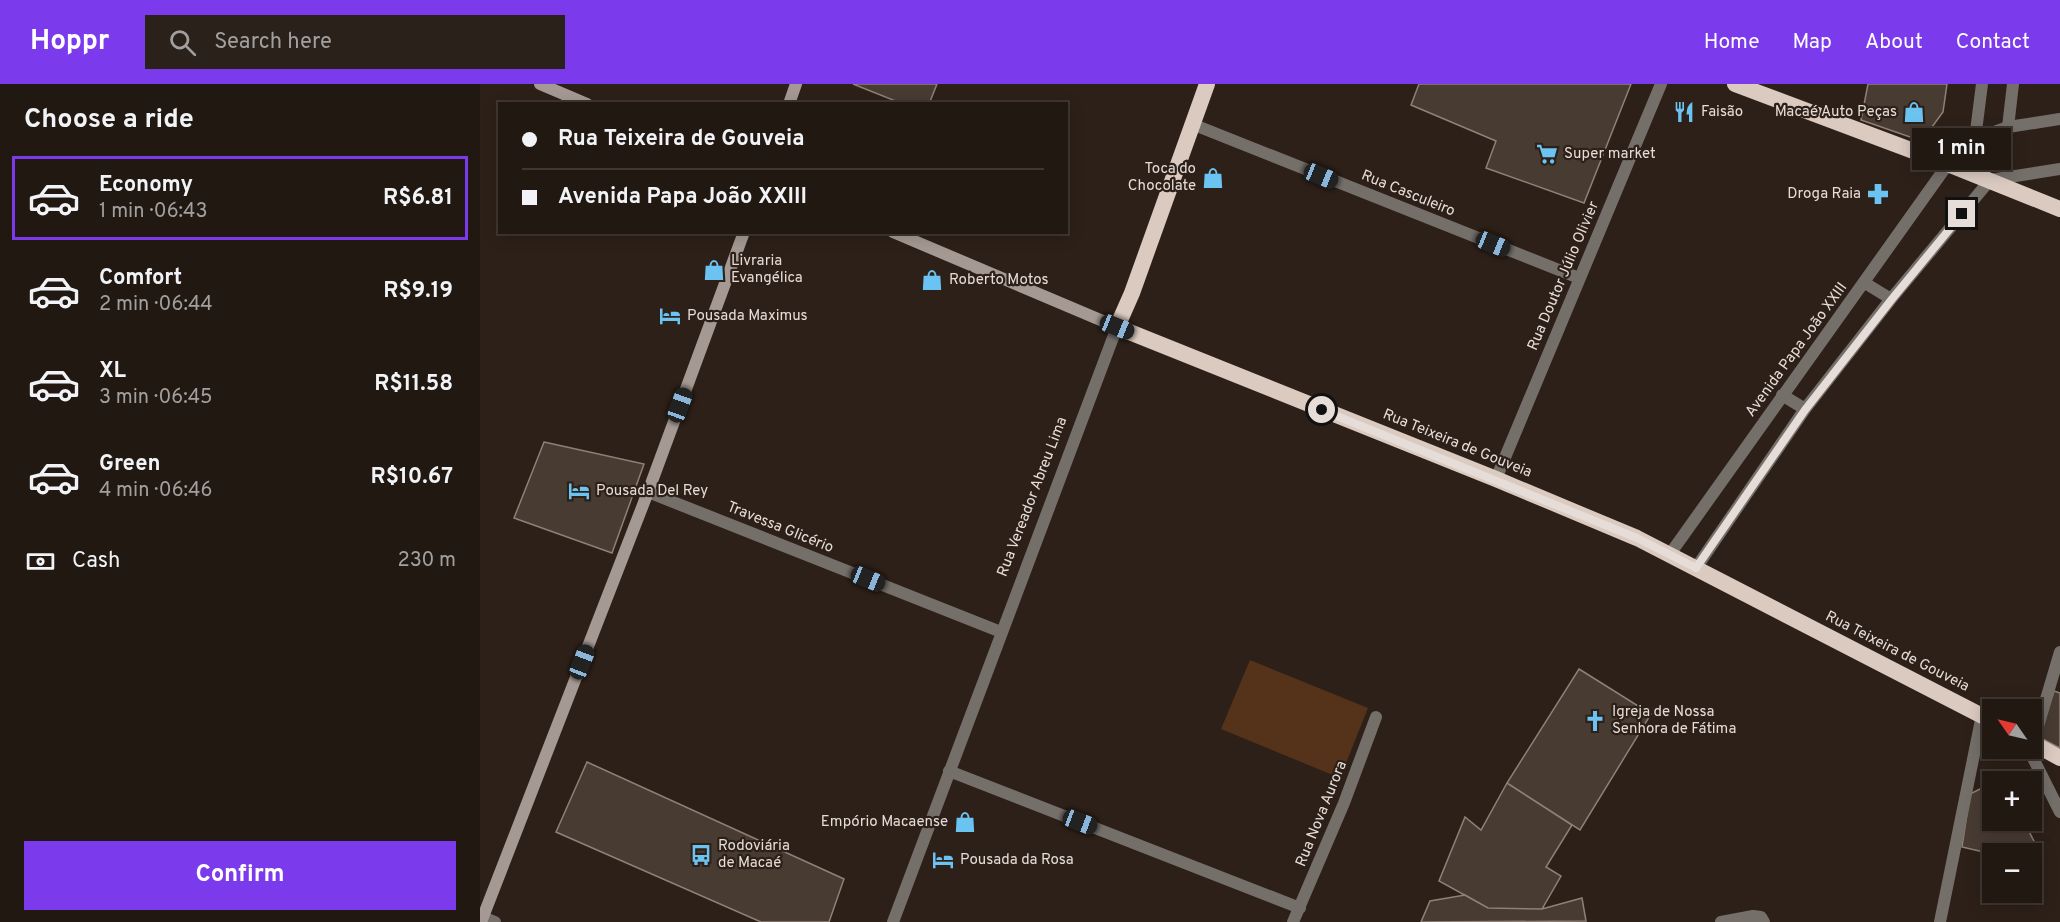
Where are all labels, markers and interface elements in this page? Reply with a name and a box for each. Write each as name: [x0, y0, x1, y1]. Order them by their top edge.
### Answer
search box: [145, 15, 565, 69]
text: Hoppr: [30, 24, 109, 60]
icon: search: [166, 26, 199, 59]
text: Search here: [214, 29, 332, 56]
text: Home: [1704, 29, 1760, 56]
text: Map: [1793, 29, 1832, 56]
text: About: [1865, 29, 1923, 56]
text: Contact: [1956, 29, 2030, 56]
restaurant icon: Faisão: [1672, 100, 1696, 124]
shop icon: Macaé Auto Peças: [1902, 100, 1926, 124]
text: Choose a ride: [24, 103, 194, 137]
place label: Faisão: [1701, 103, 1743, 122]
place label: Macaé Auto Peças: [1775, 103, 1897, 122]
text: Rua Teixeira de Gouveia: [558, 126, 804, 153]
callout: 1 min: [1912, 127, 2012, 169]
text: 1 min: [1937, 136, 1986, 162]
supermarket icon: Super market: [1535, 142, 1559, 166]
place label: Super market: [1564, 145, 1656, 164]
place label: Toca do Chocolate: [1128, 160, 1196, 196]
car: [1301, 161, 1341, 191]
shop icon: Toca do Chocolate: [1201, 166, 1225, 190]
street label: Rua Casculeiro: [1358, 167, 1458, 221]
icon: car: [27, 171, 81, 225]
text: Economy: [99, 172, 193, 199]
pharmacy icon: Droga Raia: [1866, 182, 1890, 206]
text: Avenida Papa João XXIII: [558, 184, 807, 211]
text: R$6.81: [383, 185, 453, 212]
place label: Droga Raia: [1787, 185, 1861, 204]
street label: Rua Doutor Júlio Olivier: [1524, 198, 1604, 353]
text: 1 min · 06:43: [99, 199, 208, 225]
route end: [1948, 200, 1975, 227]
car: [1473, 229, 1513, 259]
place label: Livraria Evangélica: [731, 252, 803, 288]
shop icon: Livraria Evangélica: [702, 258, 726, 282]
icon: car: [27, 264, 81, 318]
text: Comfort: [99, 265, 182, 292]
shop icon: Roberto Motos: [920, 268, 944, 292]
place label: Roberto Motos: [949, 271, 1048, 290]
text: R$9.19: [383, 278, 453, 305]
street label: Avenida Papa João XXIII: [1742, 279, 1852, 421]
text: 2 min · 06:44: [99, 292, 213, 318]
hotel icon: Pousada Maximus: [658, 304, 682, 328]
place label: Pousada Maximus: [687, 307, 808, 326]
car: [1097, 312, 1137, 342]
icon: car: [27, 357, 81, 411]
text: XL: [99, 358, 126, 385]
text: R$11.58: [374, 371, 453, 398]
text: 3 min · 06:45: [99, 385, 213, 411]
car: [665, 385, 695, 425]
route start: [1308, 396, 1335, 423]
street label: Rua Teixeira de Gouveia: [1380, 405, 1534, 483]
street label: Rua Vereador Abreu Lima: [994, 414, 1072, 580]
icon: car: [27, 450, 81, 504]
text: Green: [99, 451, 161, 478]
text: R$10.67: [371, 464, 453, 491]
text: 4 min · 06:46: [99, 478, 212, 504]
hotel icon: Pousada Del Rey: [567, 479, 591, 503]
place label: Pousada Del Rey: [596, 482, 708, 501]
street label: Travessa Glicério: [724, 498, 836, 558]
icon: cash: [24, 545, 57, 578]
text: Cash: [72, 548, 121, 575]
text: 230 m: [397, 548, 456, 574]
car: [848, 564, 888, 594]
street label: Rua Teixeira de Gouveia: [1822, 607, 1972, 697]
car: [567, 642, 597, 682]
north arrow: [1982, 699, 2042, 759]
map controls: [1982, 699, 2042, 903]
place label: Igreja de Nossa Senhora de Fátima: [1612, 703, 1736, 739]
church icon: Igreja de Nossa Senhora de Fátima: [1583, 709, 1607, 733]
street label: Rua Nova Aurora: [1292, 758, 1352, 870]
button: +: [1982, 771, 2042, 831]
car: [1060, 807, 1100, 837]
shop icon: Empório Macaense: [953, 810, 977, 834]
place label: Empório Macaense: [821, 813, 948, 832]
place label: Rodoviária de Macaé: [718, 837, 790, 873]
button: Confirm: [24, 841, 456, 910]
bus stop icon: Rodoviária de Macaé: [689, 843, 713, 867]
button: −: [1982, 843, 2042, 903]
hotel icon: Pousada da Rosa: [931, 848, 955, 872]
place label: Pousada da Rosa: [960, 851, 1074, 870]

